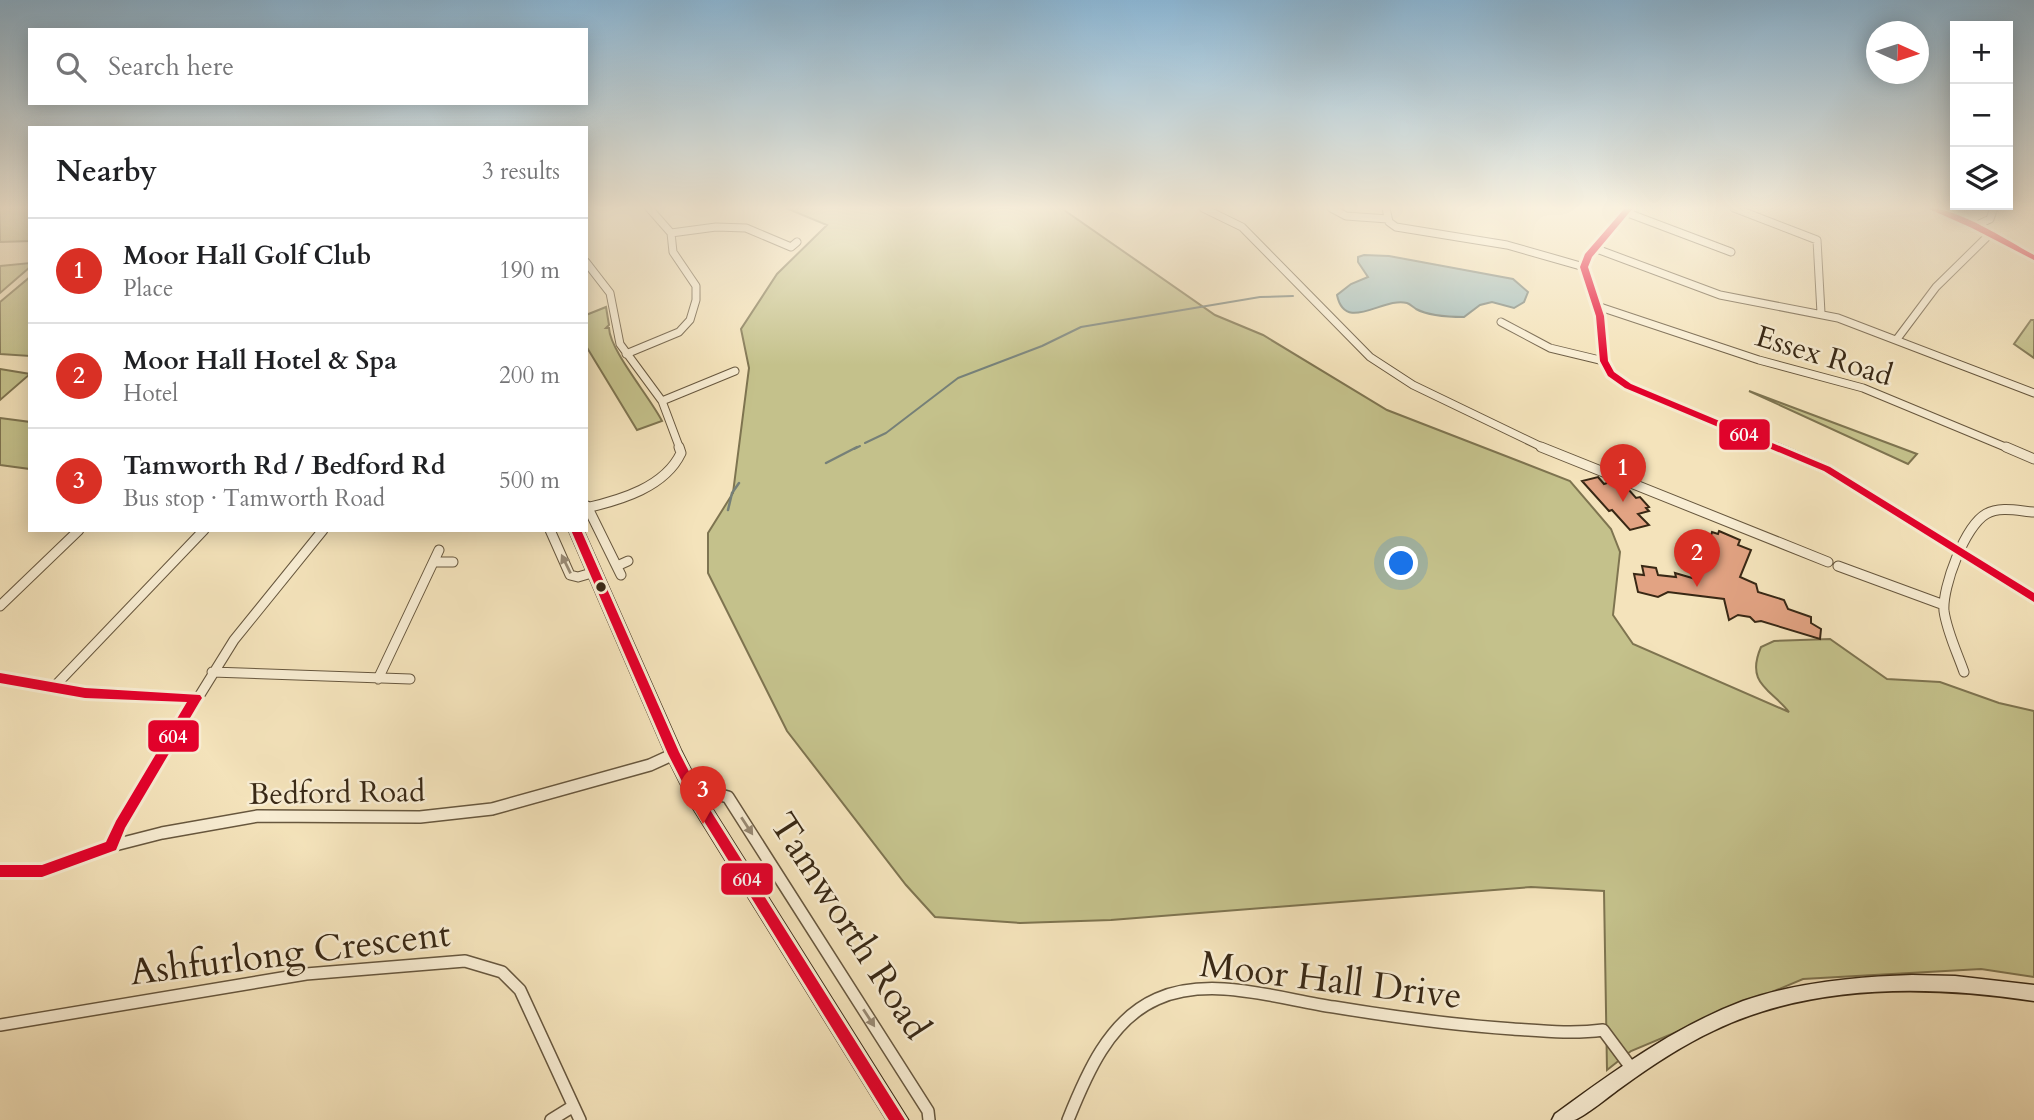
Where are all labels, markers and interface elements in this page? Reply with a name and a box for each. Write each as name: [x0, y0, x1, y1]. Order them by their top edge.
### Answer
north arrow: [1866, 21, 1929, 84]
map controls: [1950, 21, 2013, 210]
button: +: [1950, 21, 2013, 84]
search box: [28, 28, 588, 105]
icon: search: [52, 48, 90, 86]
text: Search here: [108, 49, 234, 84]
button: −: [1950, 84, 2013, 147]
button: layers: [1950, 147, 2013, 210]
text: Nearby: [56, 151, 157, 192]
text: 3 results: [482, 156, 560, 187]
text: Moor Hall Golf Club: [123, 238, 371, 273]
text: 1: [73, 255, 85, 286]
text: 190 m: [499, 255, 560, 286]
text: Place: [123, 273, 173, 304]
street label: Essex Road: [1751, 316, 1897, 396]
text: Moor Hall Hotel & Spa: [123, 343, 397, 378]
text: 2: [73, 360, 85, 391]
text: 200 m: [499, 360, 560, 391]
text: Hotel: [123, 378, 178, 409]
line badge: 604: [1718, 418, 1771, 451]
text: 604: [1729, 422, 1759, 448]
pin: 1: [1600, 444, 1646, 502]
text: Tamworth Rd / Bedford Rd: [123, 448, 446, 483]
text: 3: [73, 465, 85, 496]
text: 500 m: [499, 465, 560, 496]
text: Bus stop · Tamworth Road: [123, 483, 385, 514]
pin: 2: [1674, 529, 1720, 587]
your location: [1384, 546, 1418, 580]
one-way arrow: [560, 554, 571, 574]
unlabelled marker: [594, 580, 608, 594]
line badge: 604: [147, 719, 200, 753]
text: 604: [158, 724, 188, 750]
pin: 3: [680, 766, 726, 824]
street label: Bedford Road: [249, 771, 425, 815]
street label: Tamworth Road: [758, 803, 942, 1049]
one-way arrow: [740, 816, 753, 836]
line badge: 604: [720, 862, 774, 896]
text: 604: [732, 867, 762, 893]
street label: Ashfurlong Crescent: [127, 908, 453, 997]
street label: Moor Hall Drive: [1197, 939, 1465, 1021]
one-way arrow: [863, 1008, 876, 1028]

